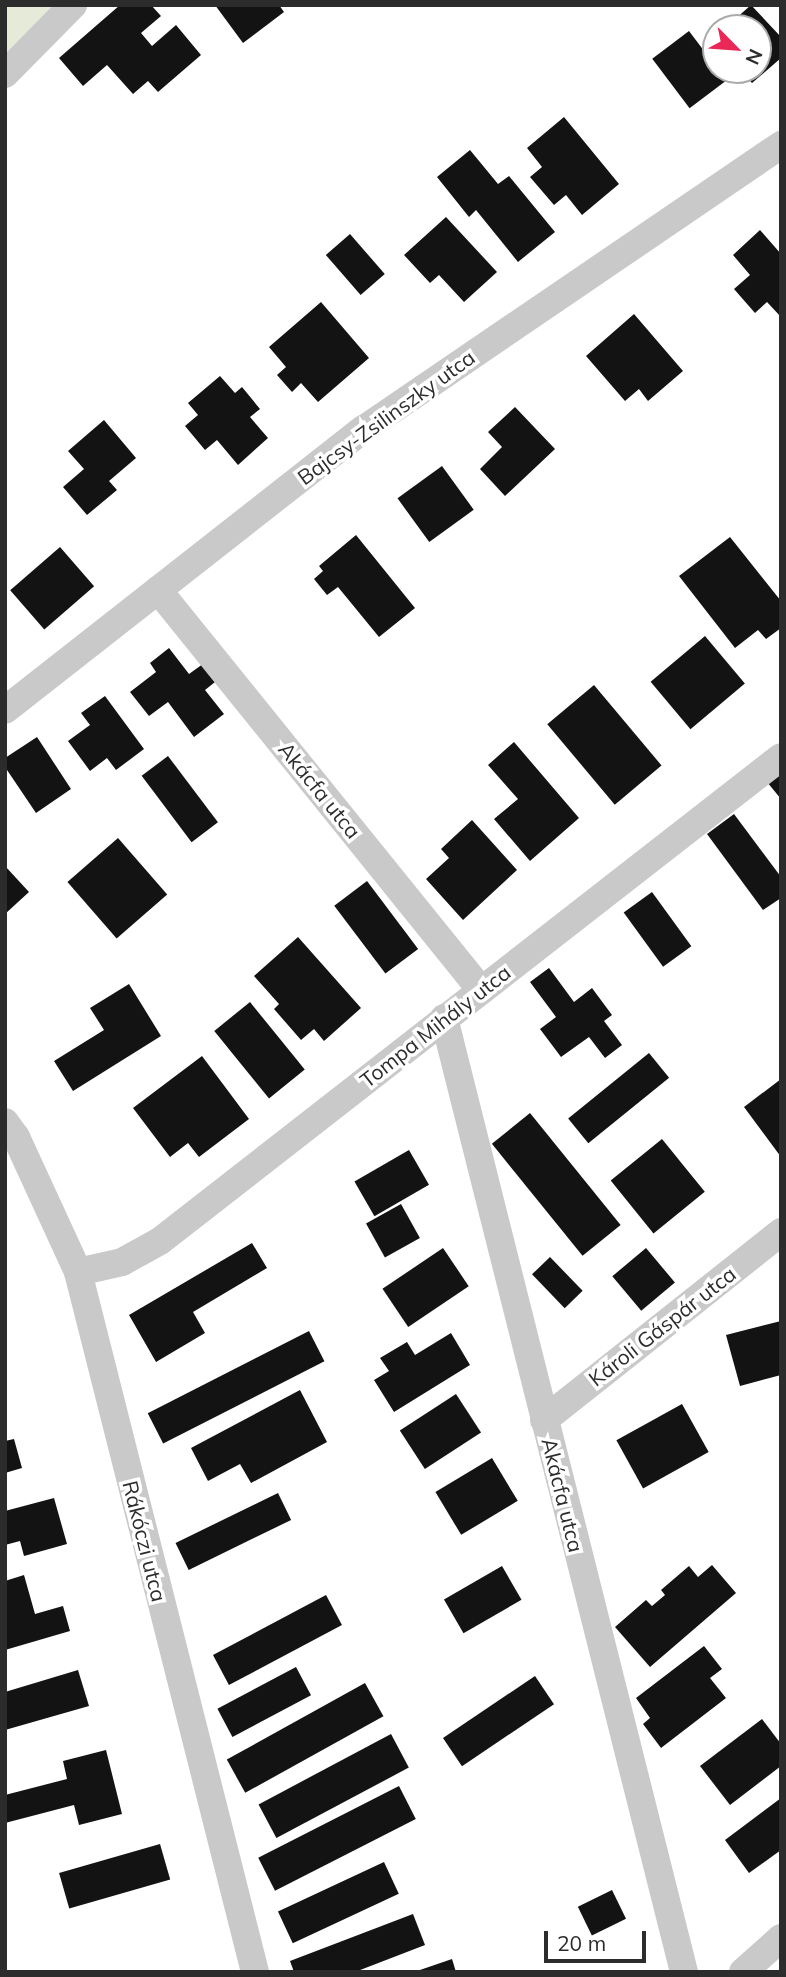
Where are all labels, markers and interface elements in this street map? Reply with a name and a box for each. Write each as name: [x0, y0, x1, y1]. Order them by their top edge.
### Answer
north arrow: [702, 14, 772, 84]
text: N: [740, 45, 768, 69]
street label: Bajcsy-Zsilinszky utca: [293, 344, 479, 490]
street label: Akácfa utca: [274, 737, 366, 843]
street label: Tompa Mihály utca: [355, 959, 515, 1093]
street label: Károli Gáspár utca: [583, 1261, 741, 1391]
street label: Akácfa utca: [537, 1435, 589, 1555]
street label: Rákóczi utca: [118, 1478, 172, 1604]
scale bar: [548, 1918, 650, 1962]
text: 20 m: [557, 1930, 606, 1956]

